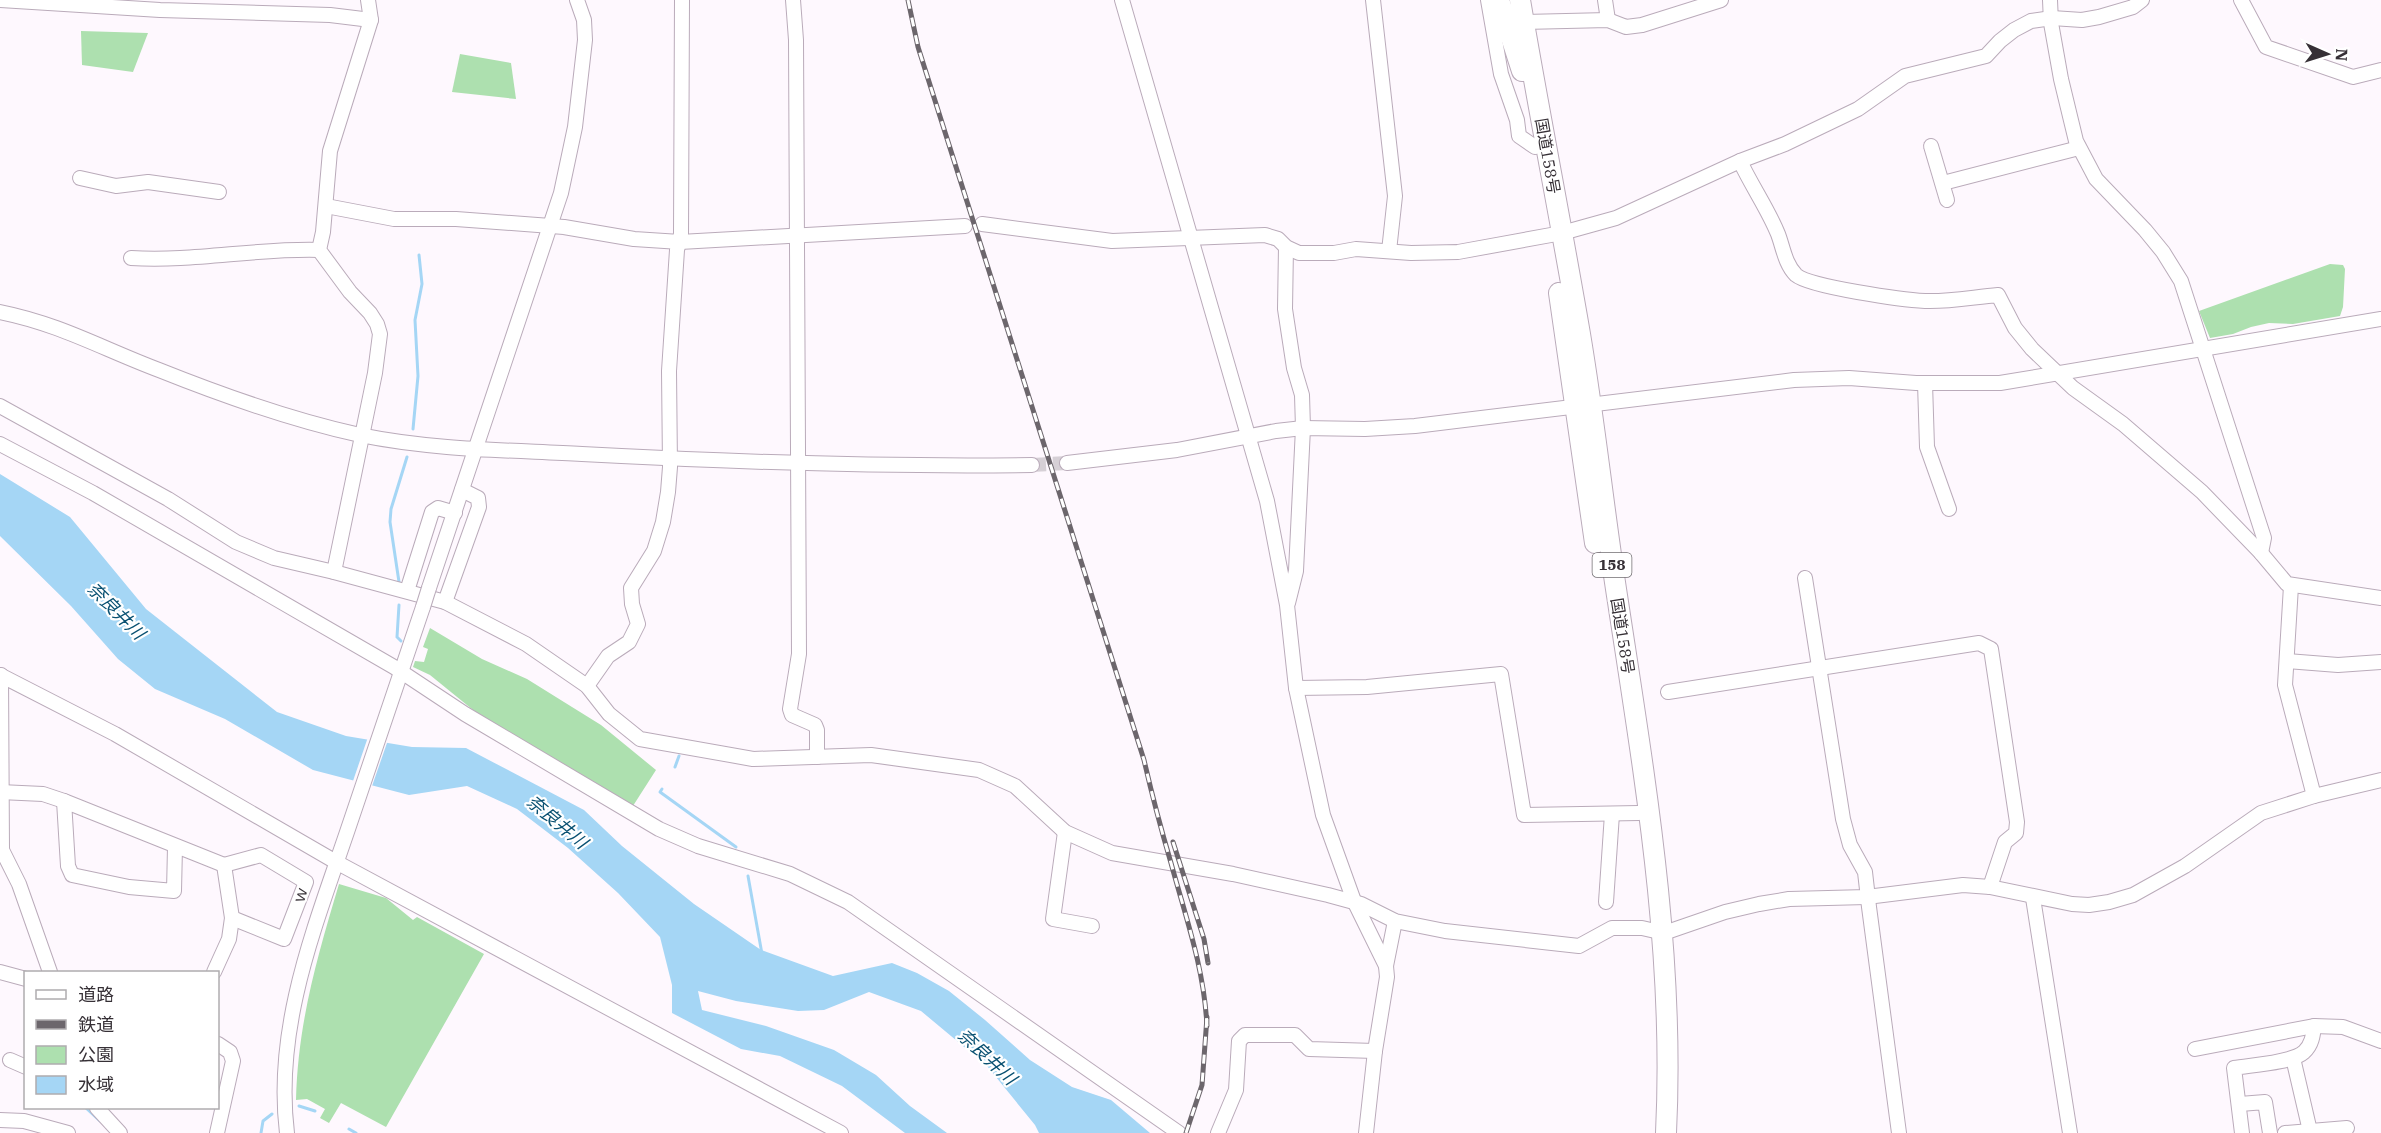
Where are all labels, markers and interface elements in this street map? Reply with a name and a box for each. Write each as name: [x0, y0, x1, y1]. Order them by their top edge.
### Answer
north arrow: [2297, 24, 2357, 84]
text: N: [2332, 48, 2352, 62]
street label: 国道158号: [1531, 116, 1565, 196]
road number: 158: [1592, 553, 1632, 577]
water label: 奈良井川: [83, 577, 151, 646]
street label: 国道158号: [1607, 597, 1639, 675]
water label: 奈良井川: [522, 790, 594, 855]
street label: ｗ: [288, 885, 312, 905]
legend: [24, 971, 219, 1109]
text: 道路: [78, 983, 114, 1006]
text: 鉄道: [78, 1013, 114, 1036]
water label: 奈良井川: [953, 1024, 1023, 1091]
text: 公園: [78, 1043, 114, 1066]
text: 水域: [78, 1073, 114, 1096]

